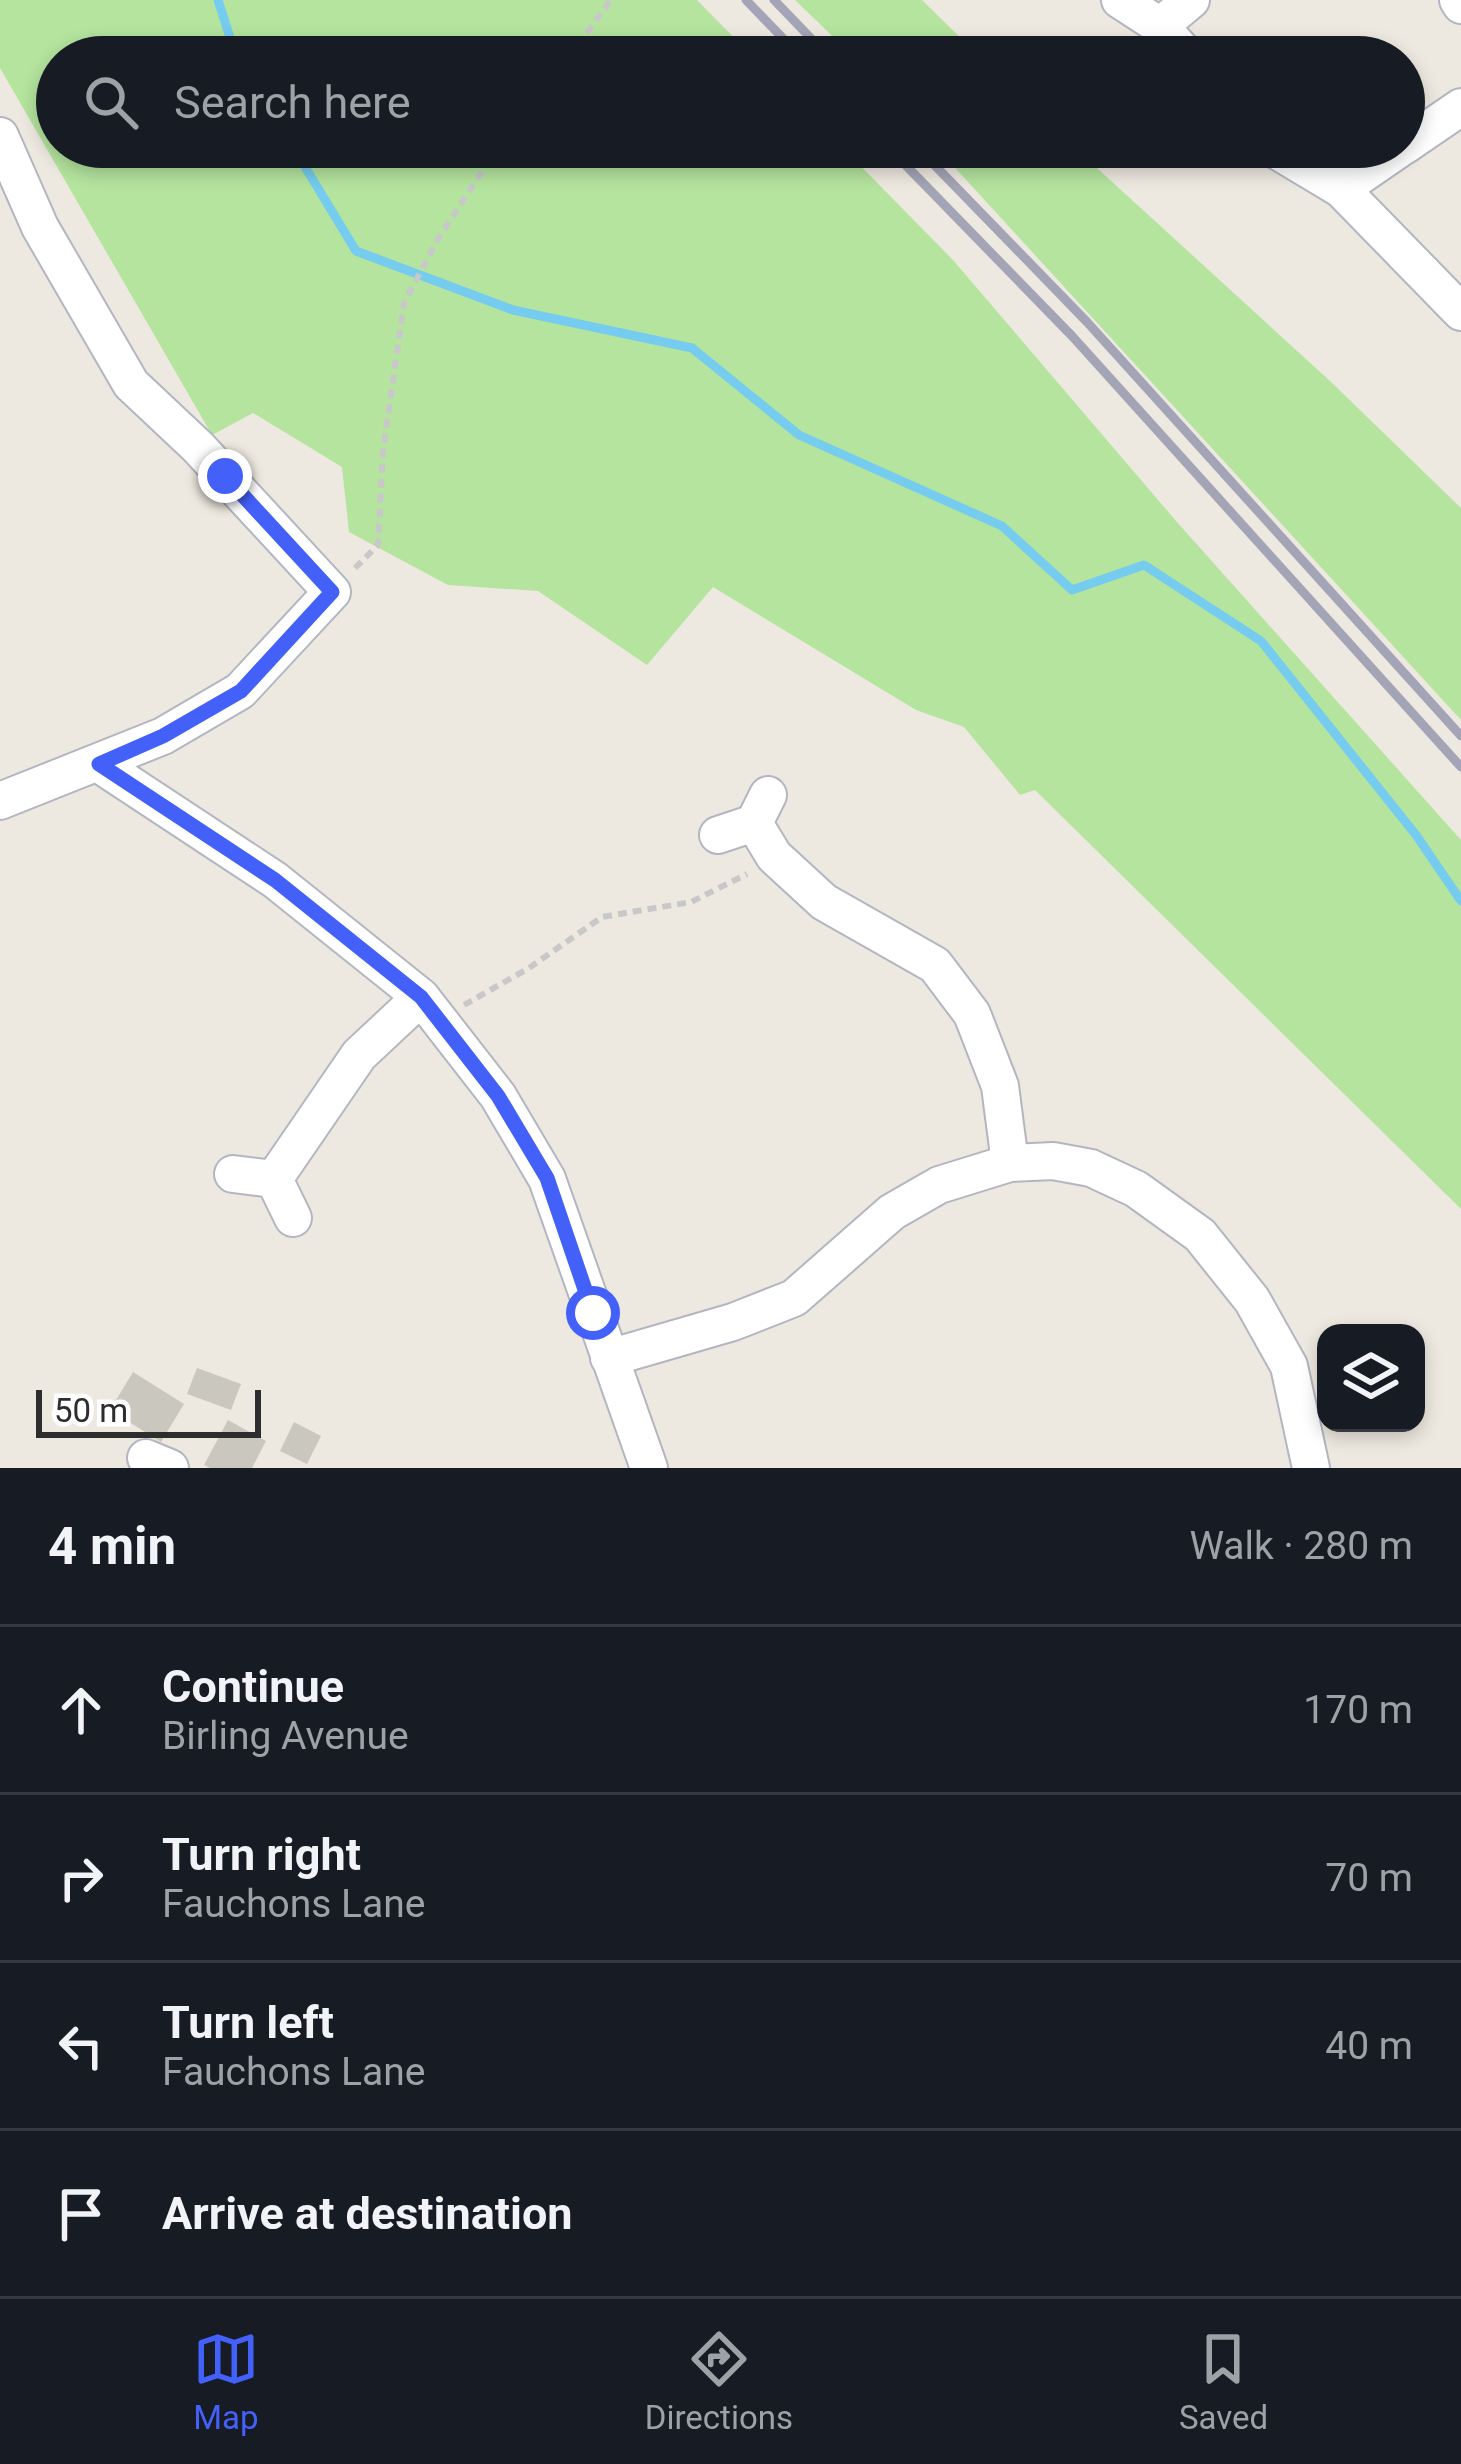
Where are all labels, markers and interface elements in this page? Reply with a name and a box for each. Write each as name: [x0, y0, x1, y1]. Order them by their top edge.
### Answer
search box: [36, 36, 1425, 168]
icon: search: [78, 69, 144, 135]
text: Search here: [174, 76, 411, 129]
route end: [198, 449, 252, 503]
route start: [566, 1286, 620, 1340]
map controls: [1317, 1324, 1425, 1432]
button: layers: [1317, 1324, 1425, 1432]
scale bar: [36, 1384, 261, 1437]
text: 50 m: [54, 1391, 128, 1430]
text: 4 min: [48, 1517, 176, 1576]
text: Walk · 280 m: [1189, 1523, 1413, 1569]
text: Continue: [162, 1660, 344, 1713]
icon: ahead: [48, 1677, 114, 1743]
text: 170 m: [1303, 1687, 1413, 1733]
text: Birling Avenue: [162, 1713, 409, 1759]
text: Turn right: [162, 1828, 361, 1881]
icon: right: [48, 1845, 114, 1911]
text: 70 m: [1325, 1855, 1413, 1901]
text: Fauchons Lane: [162, 1881, 426, 1927]
text: Turn left: [162, 1996, 334, 2049]
icon: left: [48, 2013, 114, 2079]
text: 40 m: [1325, 2023, 1413, 2069]
text: Fauchons Lane: [162, 2049, 426, 2095]
icon: arrive: [48, 2181, 114, 2247]
text: Arrive at destination: [162, 2187, 573, 2240]
tab: Map: [193, 2326, 259, 2437]
tab: Directions: [645, 2326, 793, 2437]
tab: Saved: [1179, 2326, 1268, 2437]

